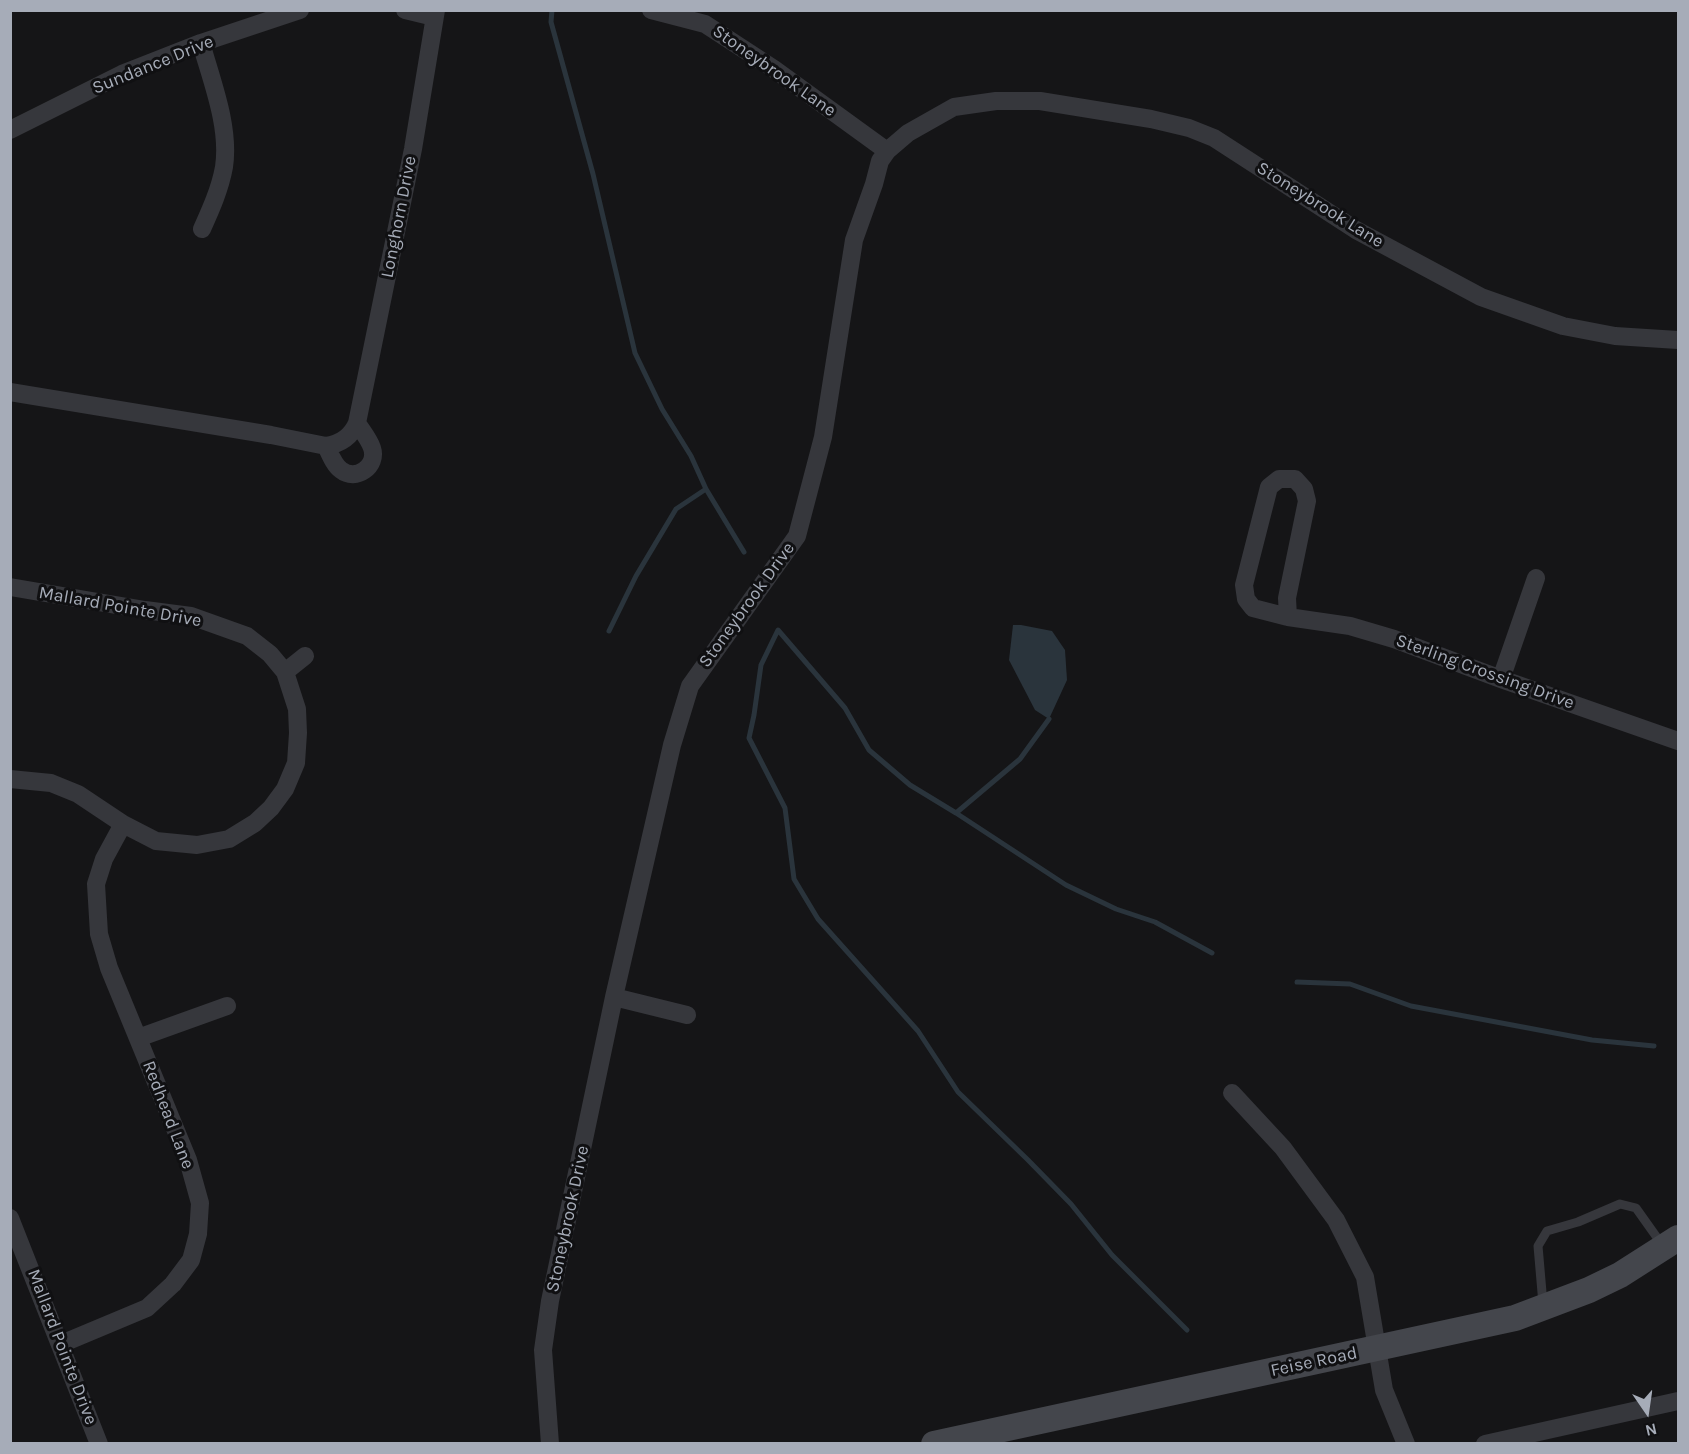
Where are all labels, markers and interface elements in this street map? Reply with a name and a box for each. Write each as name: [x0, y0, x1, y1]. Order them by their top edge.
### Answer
street label: Stoneybrook Lane: [708, 20, 840, 122]
street label: Sundance Drive: [89, 31, 217, 99]
street label: Longhorn Drive: [377, 154, 421, 280]
street label: Stoneybrook Lane: [1253, 157, 1387, 253]
street label: Stoneybrook Drive: [694, 538, 800, 672]
street label: Mallard Pointe Drive: [37, 582, 203, 632]
street label: Sterling Crossing Drive: [1393, 630, 1577, 714]
street label: Redhead Lane: [137, 1058, 199, 1172]
street label: Stoneybrook Drive: [542, 1144, 594, 1294]
street label: Mallard Pointe Drive: [22, 1266, 102, 1428]
street label: Feise Road: [1269, 1342, 1359, 1382]
north arrow: [1617, 1382, 1677, 1442]
text: N: [1643, 1419, 1659, 1441]

